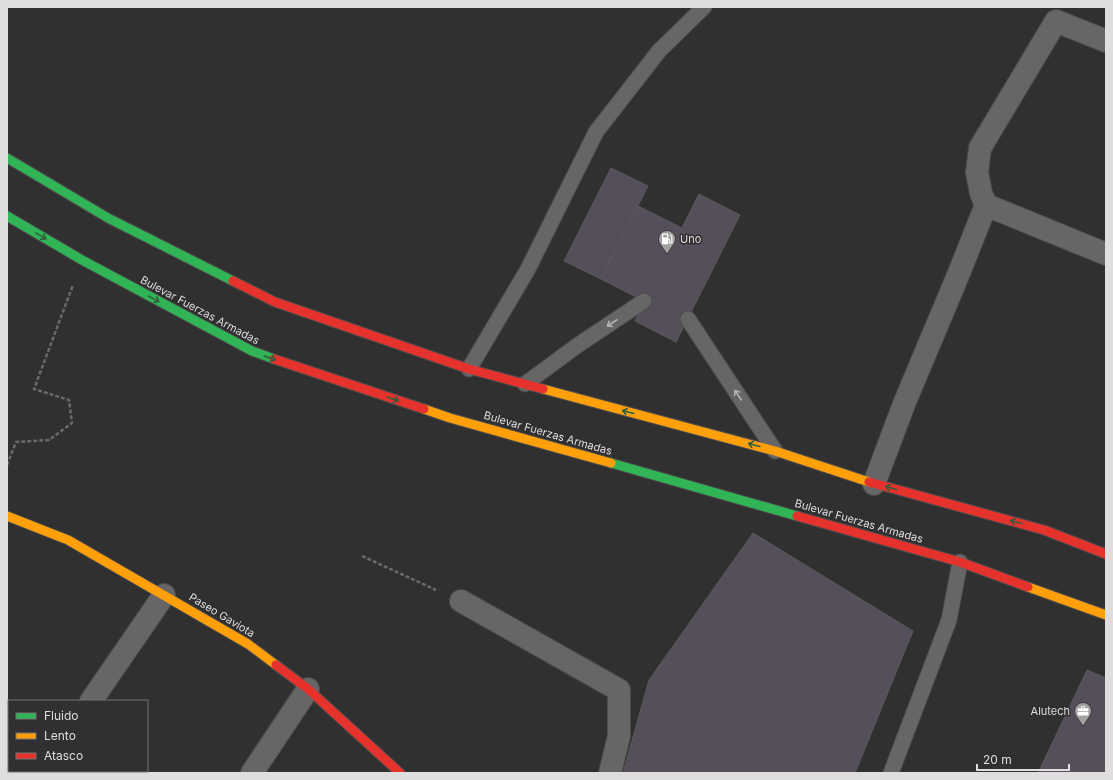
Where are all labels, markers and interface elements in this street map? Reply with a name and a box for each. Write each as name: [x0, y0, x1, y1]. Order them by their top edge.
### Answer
fuel station icon: Uno: [657, 229, 677, 254]
one-way arrow: [35, 232, 47, 240]
place label: Uno: [680, 232, 702, 246]
street label: Bulevar Fuerzas Armadas: [138, 273, 262, 347]
one-way arrow: [148, 296, 160, 303]
one-way arrow: [607, 319, 618, 327]
one-way arrow: [263, 354, 275, 362]
one-way arrow: [734, 390, 742, 401]
one-way arrow: [386, 396, 399, 403]
one-way arrow: [622, 407, 635, 415]
street label: Bulevar Fuerzas Armadas: [482, 408, 614, 458]
one-way arrow: [747, 441, 760, 448]
one-way arrow: [885, 484, 898, 491]
street label: Bulevar Fuerzas Armadas: [793, 496, 925, 546]
one-way arrow: [1010, 518, 1023, 525]
street label: Paseo Gaviota: [186, 590, 258, 640]
legend: [8, 700, 148, 772]
office icon: Alutech: [1073, 701, 1093, 726]
place label: Alutech: [1031, 704, 1070, 718]
text: Fluido: [44, 708, 79, 723]
text: Lento: [44, 728, 76, 743]
scale bar: [977, 746, 1069, 772]
text: Atasco: [44, 748, 83, 763]
text: 20 m: [983, 752, 1012, 767]

